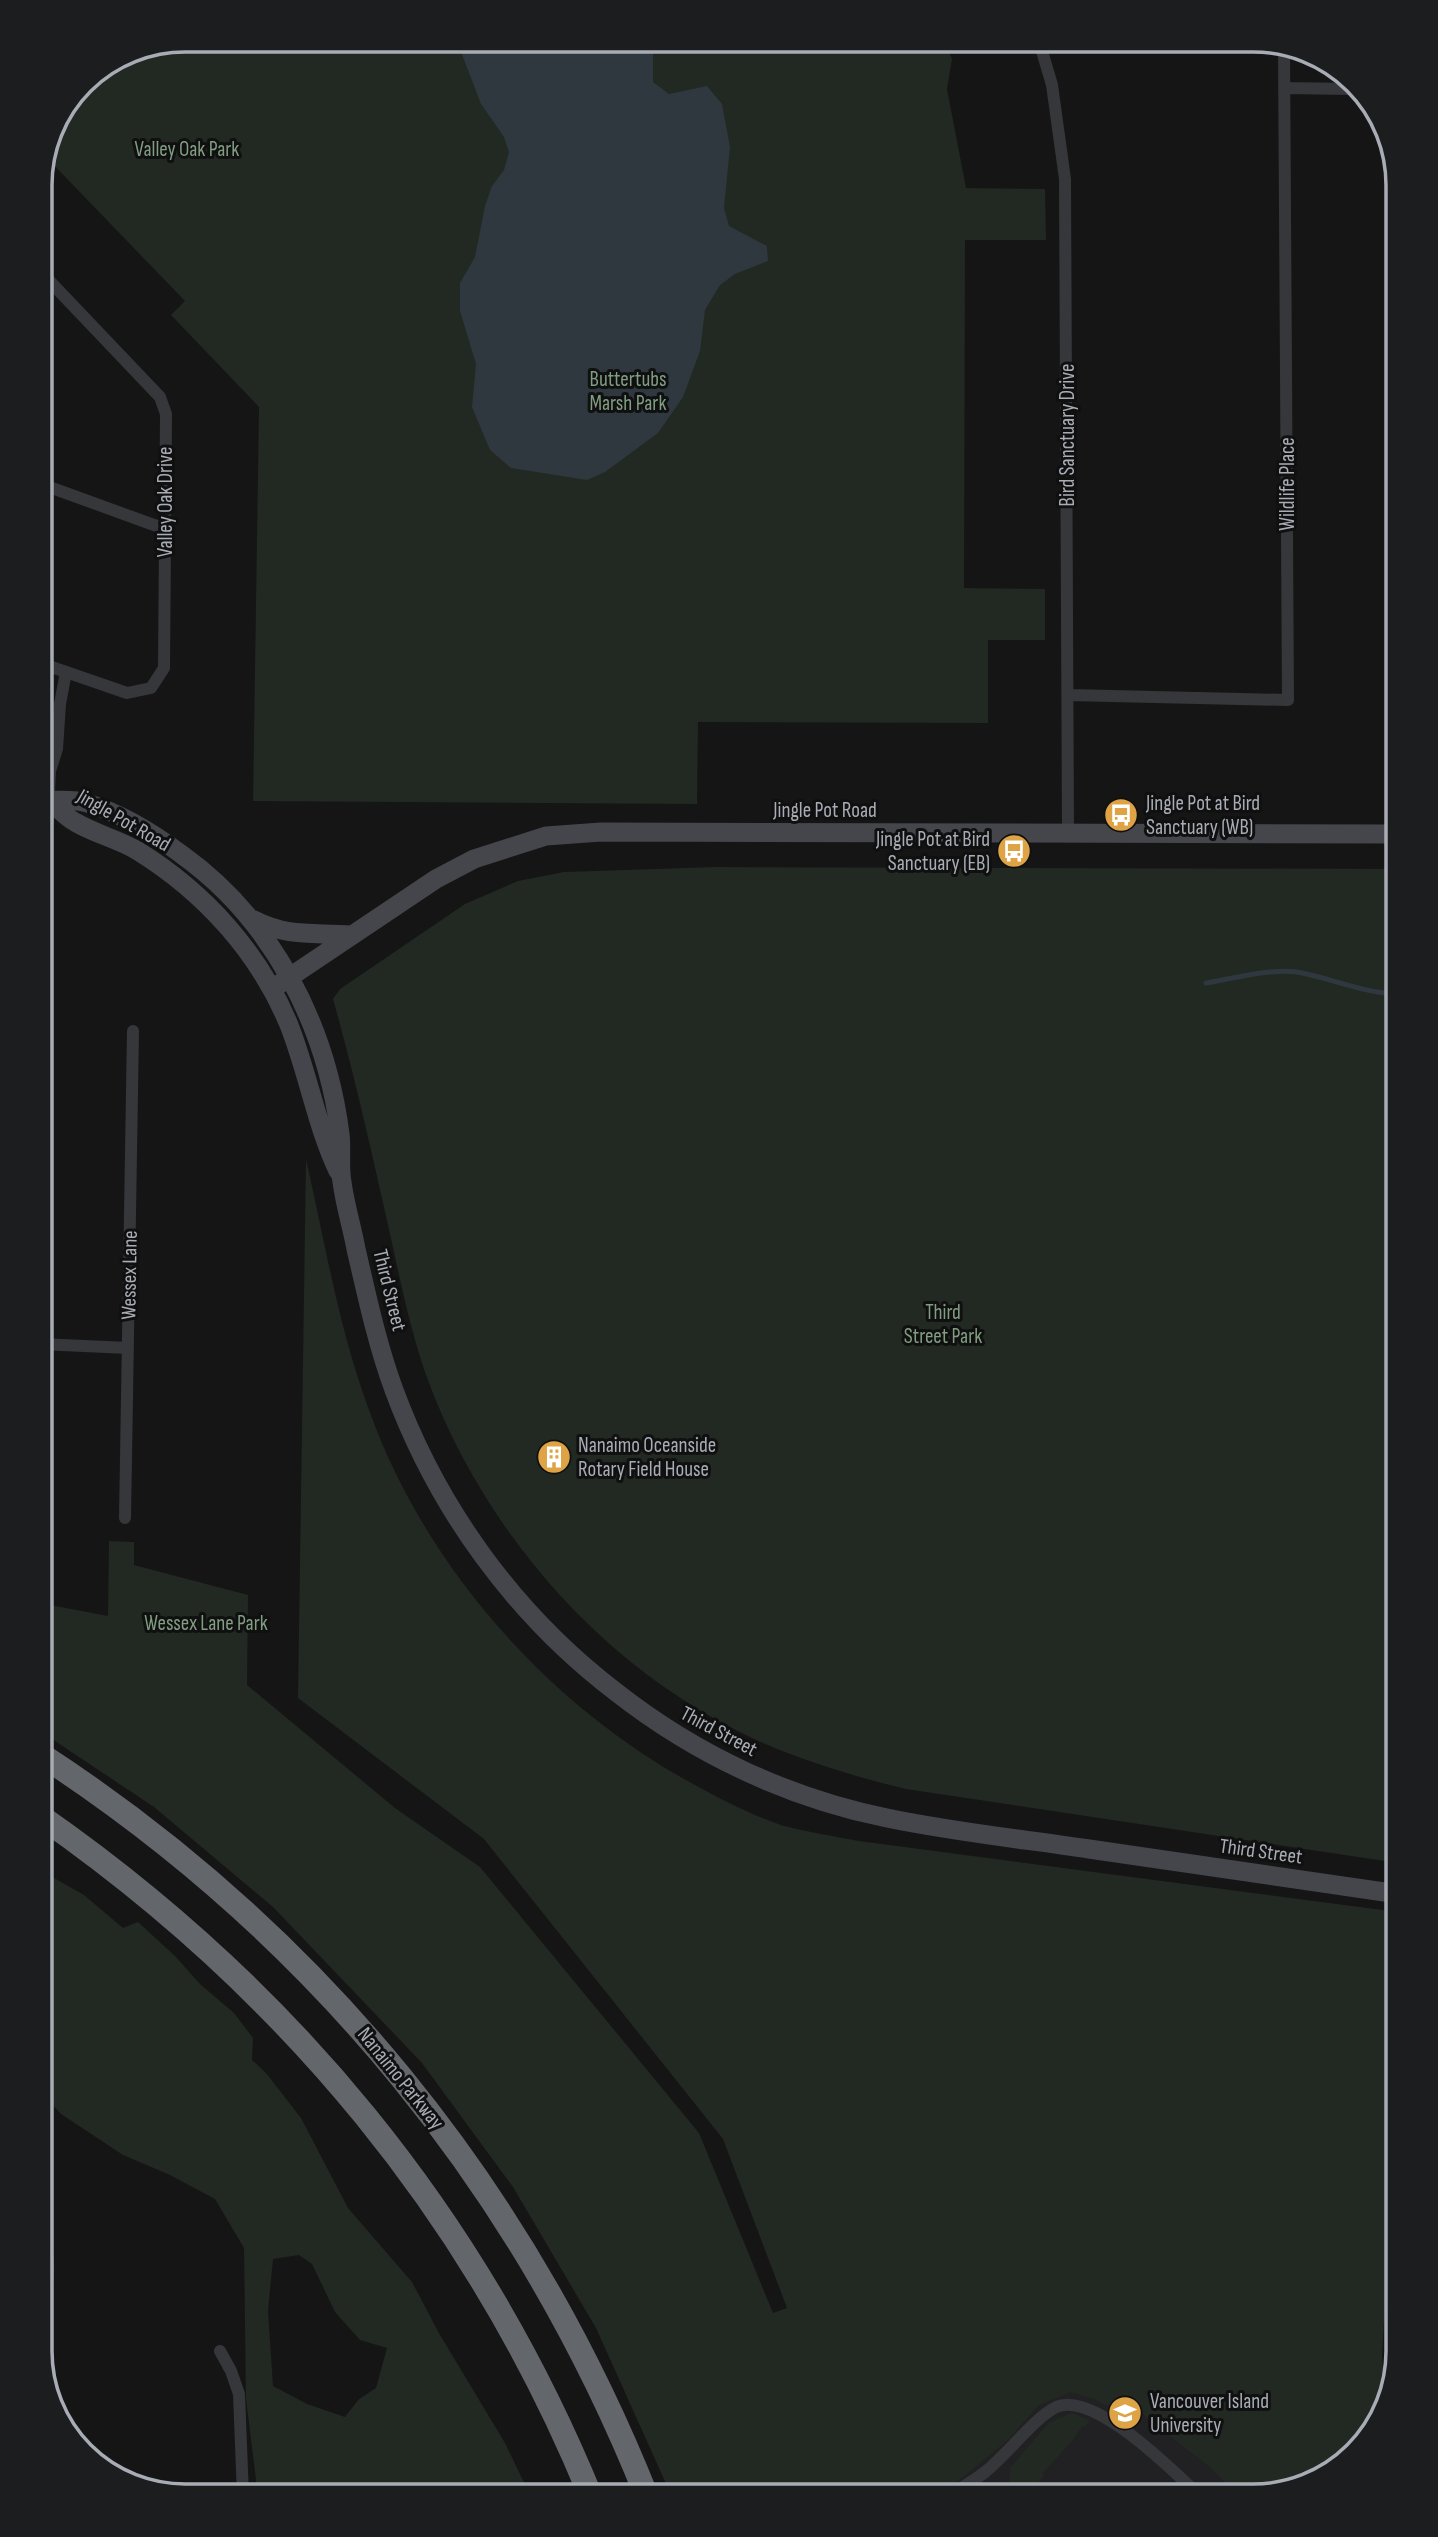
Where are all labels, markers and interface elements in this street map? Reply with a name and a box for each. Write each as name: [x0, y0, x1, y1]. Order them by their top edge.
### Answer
park label: Valley Oak Park: [135, 137, 239, 162]
street label: Bird Sanctuary Drive: [1055, 364, 1080, 506]
park label: Buttertubs Marsh Park: [590, 367, 666, 416]
street label: Wildlife Place: [1275, 437, 1300, 531]
street label: Valley Oak Drive: [153, 447, 178, 557]
street label: Jingle Pot Road: [72, 783, 175, 857]
place label: Jingle Pot at Bird Sanctuary (WB): [1145, 791, 1260, 840]
bus stop icon: Jingle Pot at Bird Sanctuary (WB): [1102, 796, 1140, 834]
street label: Jingle Pot Road: [772, 798, 877, 823]
place label: Jingle Pot at Bird Sanctuary (EB): [875, 827, 990, 876]
bus stop icon: Jingle Pot at Bird Sanctuary (EB): [995, 832, 1033, 870]
street label: Wessex Lane: [116, 1230, 143, 1320]
street label: Third Street: [367, 1247, 412, 1334]
park label: Third Street Park: [904, 1300, 982, 1349]
place label: Nanaimo Oceanside Rotary Field House: [578, 1433, 716, 1482]
building icon: Nanaimo Oceanside Rotary Field House: [535, 1438, 573, 1476]
park label: Wessex Lane Park: [144, 1611, 268, 1636]
street label: Third Street: [676, 1701, 761, 1762]
street label: Third Street: [1218, 1833, 1304, 1870]
street label: Nanaimo Parkway: [352, 2022, 449, 2134]
place label: Vancouver Island University: [1150, 2389, 1269, 2438]
school or university icon: Vancouver Island University: [1106, 2394, 1144, 2432]

